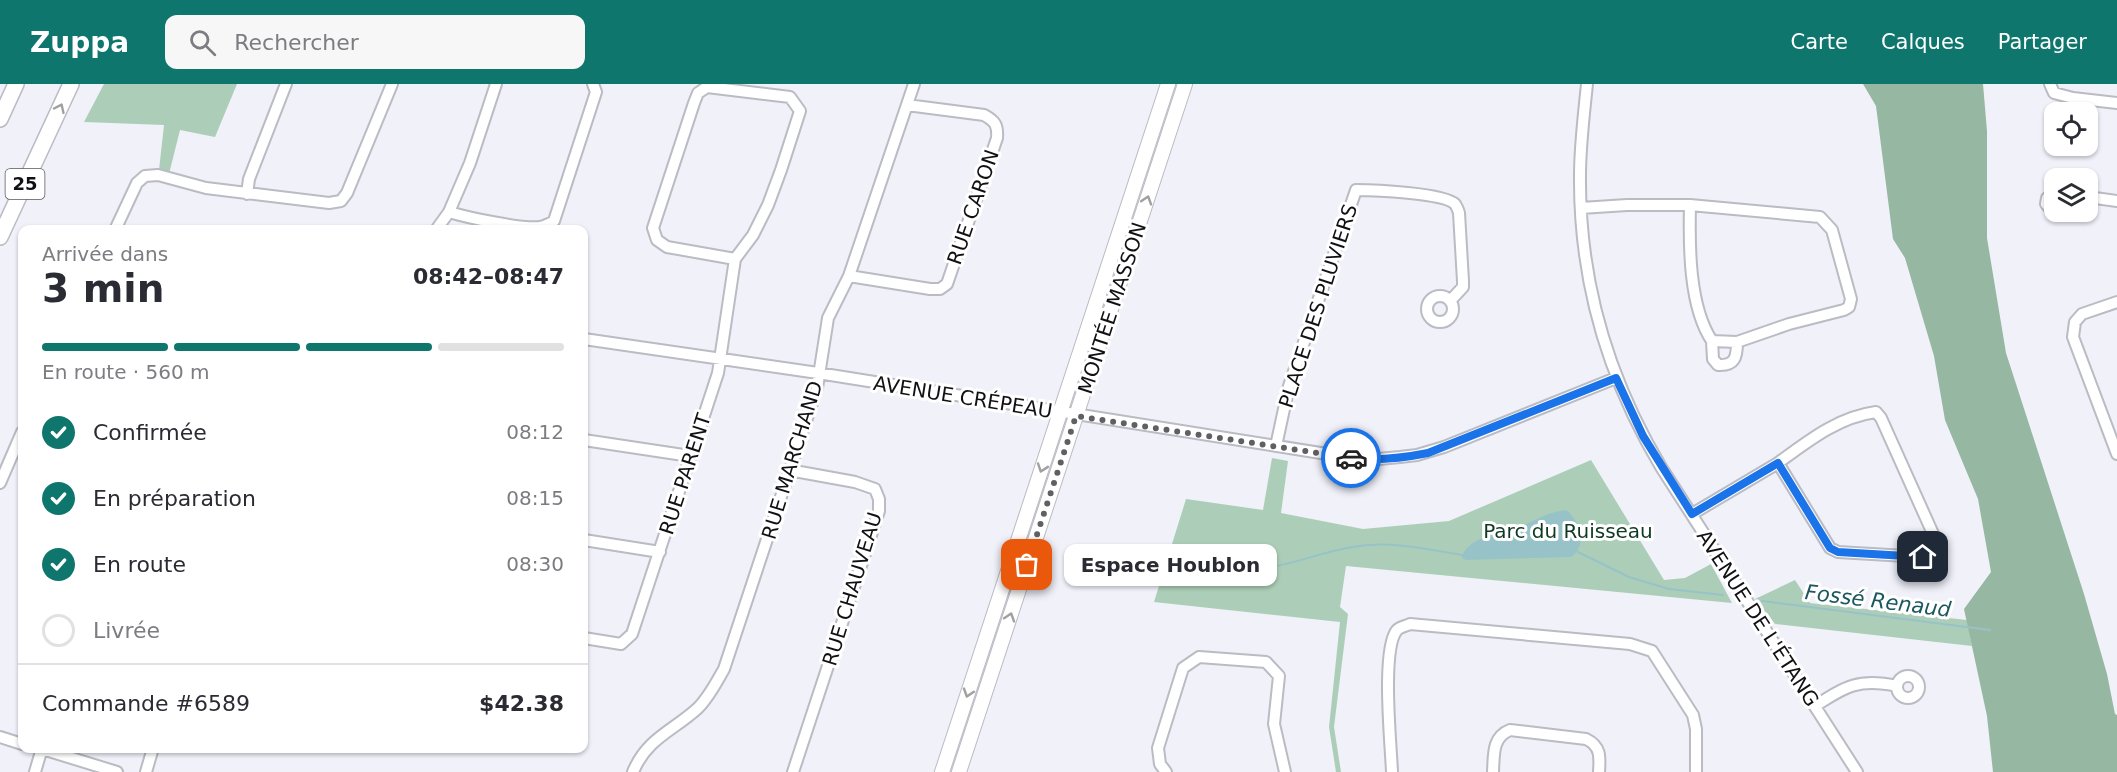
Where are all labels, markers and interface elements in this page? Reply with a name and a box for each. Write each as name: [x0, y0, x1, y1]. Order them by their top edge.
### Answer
search box: [165, 15, 585, 69]
text: Zuppa: [30, 26, 129, 59]
icon: search: [186, 26, 219, 59]
text: Rechercher: [234, 30, 359, 55]
text: Carte: [1791, 30, 1848, 54]
text: Calques: [1881, 30, 1965, 54]
text: Partager: [1998, 30, 2087, 54]
map controls: [2044, 102, 2098, 222]
button: locate: [2044, 102, 2098, 156]
one-way arrow: [53, 103, 65, 114]
street label: RUE CARON: [942, 146, 1004, 268]
button: layers: [2044, 168, 2098, 222]
road number: 25: [6, 169, 44, 199]
one-way arrow: [1140, 195, 1152, 206]
street label: PLACE DES PLUVIERS: [1274, 201, 1362, 411]
street label: MONTÉE MASSON: [1073, 219, 1151, 397]
text: Arrivée dans: [42, 242, 168, 266]
text: 08:42–08:47: [413, 264, 564, 289]
text: 3 min: [42, 266, 164, 311]
text: En route · 560 m: [42, 360, 210, 384]
street label: AVENUE CRÉPEAU: [872, 371, 1054, 423]
street label: RUE MARCHAND: [756, 378, 828, 542]
street label: RUE PARENT: [654, 410, 716, 537]
icon: check: [42, 416, 75, 449]
text: Confirmée: [93, 420, 207, 445]
text: 08:12: [506, 420, 564, 444]
courier: [1321, 428, 1381, 488]
icon: car: [1335, 442, 1368, 475]
one-way arrow: [1037, 462, 1050, 473]
icon: check: [42, 482, 75, 515]
text: En préparation: [93, 486, 256, 511]
text: 08:15: [506, 486, 564, 510]
street label: RUE CHAUVEAU: [817, 509, 887, 669]
park label: Parc du Ruisseau: [1483, 519, 1653, 543]
street label: AVENUE DE L'ÉTANG: [1692, 525, 1824, 711]
pin: [1897, 531, 1948, 582]
pin: [1001, 539, 1052, 590]
icon: home: [1906, 540, 1939, 573]
callout: Espace Houblon: [1063, 544, 1276, 586]
icon: check: [42, 548, 75, 581]
icon: bag: [1010, 548, 1043, 581]
text: En route: [93, 552, 186, 577]
text: 08:30: [506, 552, 564, 576]
text: Espace Houblon: [1081, 553, 1260, 577]
water label: Fossé Renaud: [1804, 580, 1953, 622]
one-way arrow: [1003, 612, 1015, 623]
text: Livrée: [93, 618, 160, 643]
one-way arrow: [963, 687, 976, 698]
text: Commande #6589: [42, 691, 250, 716]
text: $42.38: [479, 691, 564, 716]

